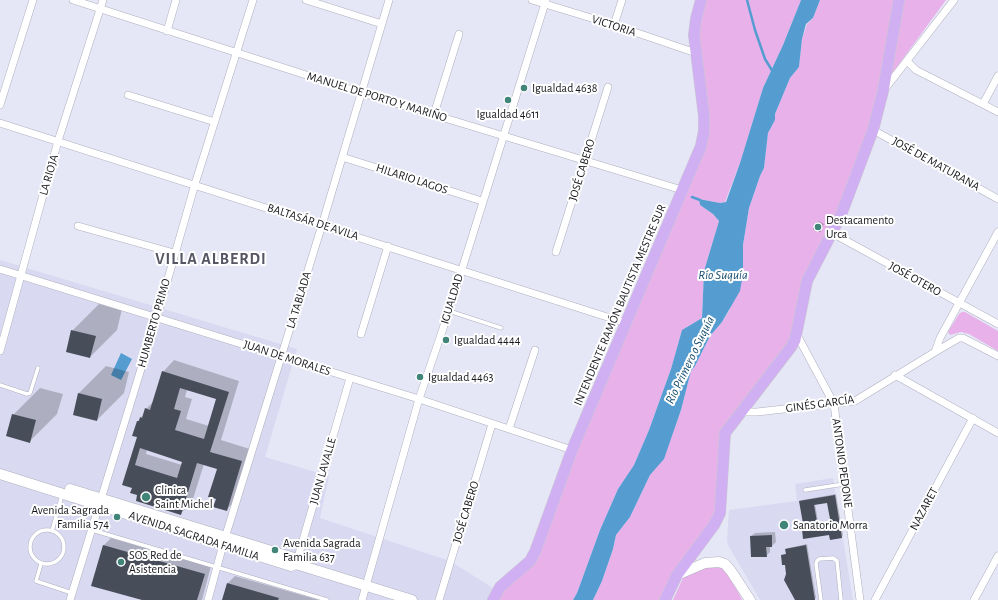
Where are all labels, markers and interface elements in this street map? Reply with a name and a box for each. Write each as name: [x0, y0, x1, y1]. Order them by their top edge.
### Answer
street label: VICTORIA: [590, 12, 638, 40]
street label: MANUEL DE PORTO Y MARIÑO: [305, 69, 449, 125]
place label: Igualdad 4638: [532, 81, 597, 95]
marker: Igualdad 4638: [519, 83, 529, 93]
marker: Igualdad 4611: [503, 95, 513, 105]
place label: Igualdad 4611: [477, 107, 539, 121]
street label: JOSÉ DE MATURANA: [890, 134, 982, 194]
street label: JOSÉ CABERO: [566, 137, 598, 203]
street label: LA RIOJA: [36, 153, 62, 197]
street label: HILARIO LAGOS: [374, 161, 450, 197]
street label: BALTASÁR DE AVILA: [265, 200, 361, 244]
street label: INTENDENTE RAMÓN BAUTISTA MESTRE SUR: [571, 202, 669, 408]
place label: Destacamento Urca: [826, 213, 894, 241]
marker: Destacamento Urca: [813, 222, 823, 232]
district label: VILLA ALBERDI: [155, 249, 267, 269]
street label: JOSÉ OTERO: [886, 259, 944, 299]
water label: Río Suquía: [698, 267, 748, 283]
street label: LA TABLADA: [283, 270, 315, 330]
street label: IGUALDAD: [438, 272, 466, 326]
street label: HUMBERTO PRIMO: [134, 277, 174, 369]
water label: Río Primero o Suquía: [662, 314, 718, 406]
place label: Igualdad 4444: [454, 333, 520, 347]
marker: Igualdad 4444: [441, 335, 451, 345]
street label: JUAN DE MORALES: [242, 337, 332, 379]
place label: Igualdad 4463: [428, 370, 493, 384]
marker: Igualdad 4463: [415, 372, 425, 382]
street label: GINÉS GARCÍA: [785, 392, 855, 416]
street label: ANTONIO PEDONE: [829, 417, 855, 509]
street label: JUAN LAVALLE: [307, 436, 339, 506]
street label: JOSÉ CABERO: [450, 479, 482, 545]
place label: Clinica Saint Michel: [155, 483, 213, 511]
street label: NAZARET: [907, 485, 941, 533]
marker: Clinica Saint Michel: [140, 491, 152, 503]
place label: Avenida Sagrada Familia 574: [31, 503, 109, 531]
street label: AVENIDA SAGRADA FAMILIA: [127, 508, 261, 564]
marker: Avenida Sagrada Familia 574: [112, 512, 122, 522]
place label: Sanatorio Morra: [793, 518, 868, 532]
marker: Sanatorio Morra: [778, 519, 790, 531]
place label: Avenida Sagrada Familia 637: [283, 536, 361, 564]
marker: Avenida Sagrada Familia 637: [270, 545, 280, 555]
place label: SOS Red de Asistencia: [129, 548, 182, 576]
marker: SOS Red de Asistencia: [116, 557, 126, 567]

